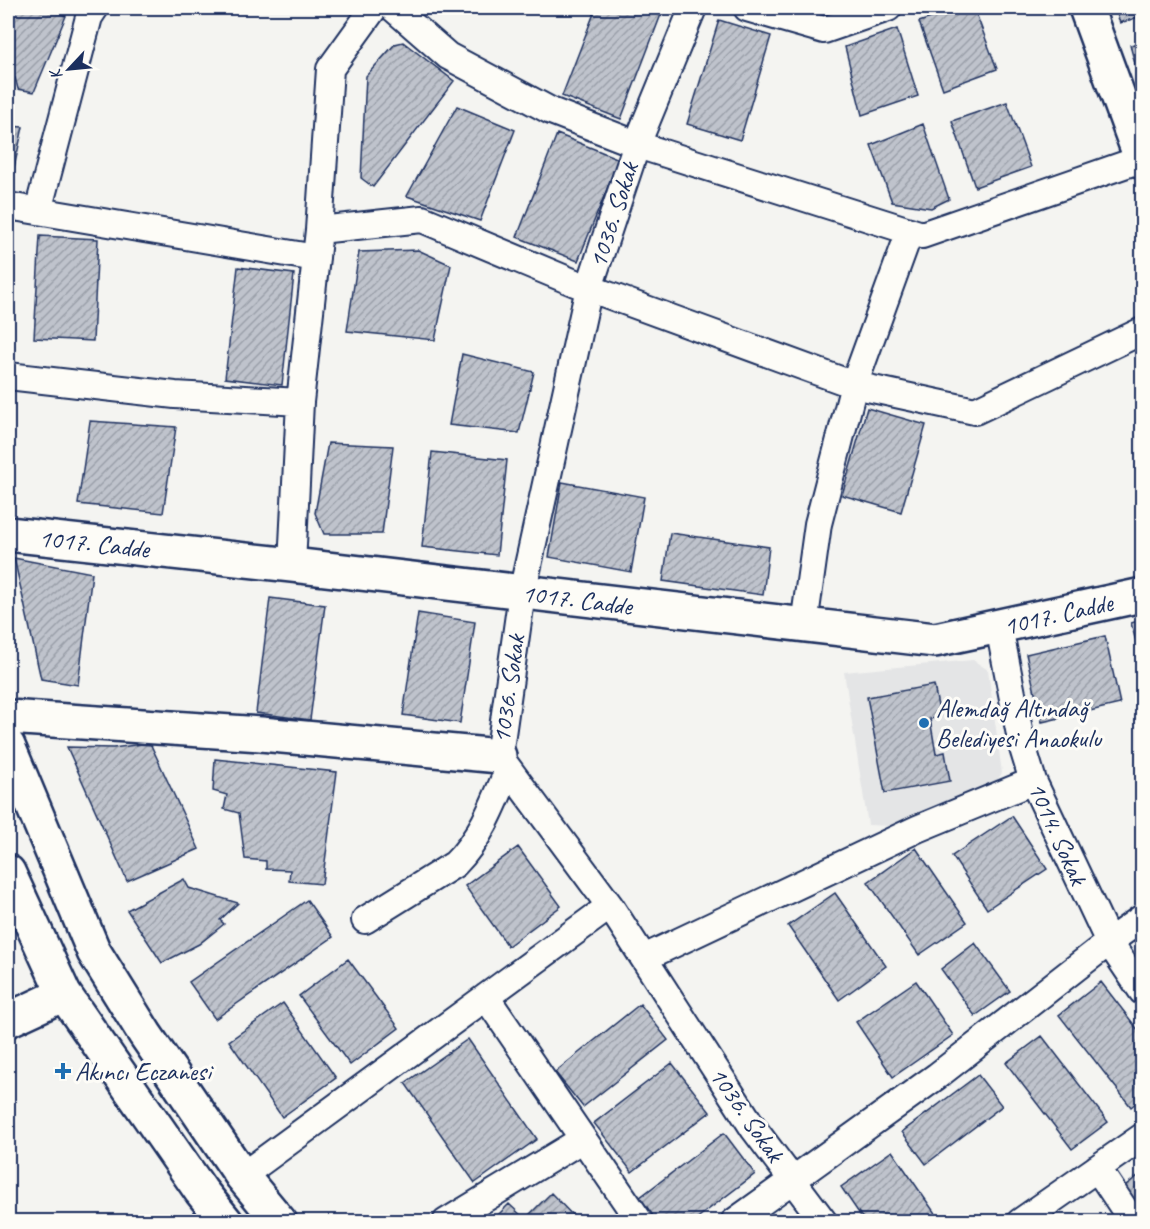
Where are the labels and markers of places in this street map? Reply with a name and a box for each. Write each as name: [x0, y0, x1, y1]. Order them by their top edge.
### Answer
place label: Alemdağ Altındağ Belediyesi Anaokulu: [936, 692, 1103, 755]
marker: Alemdağ Altındağ Belediyesi Anaokulu: [917, 716, 931, 730]
place label: Akıncı Eczanesi: [75, 1055, 214, 1088]
marker: Akıncı Eczanesi: [56, 1064, 70, 1078]

